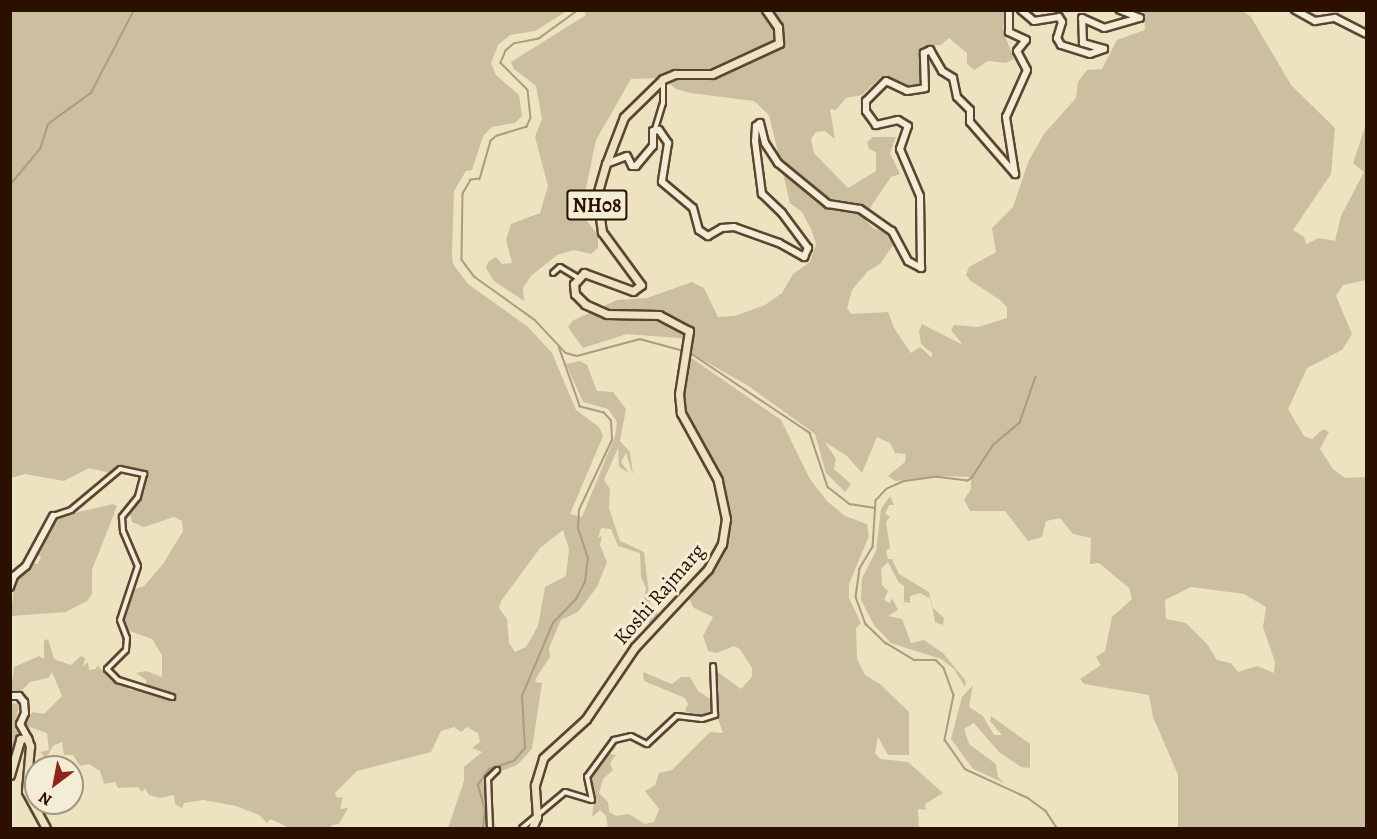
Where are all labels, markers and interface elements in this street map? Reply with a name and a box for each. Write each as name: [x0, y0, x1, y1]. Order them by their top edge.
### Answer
road number: NH08: [566, 188, 628, 222]
street label: Koshi Rajmarg: [608, 538, 710, 650]
north arrow: [24, 755, 84, 815]
text: N: [35, 786, 56, 811]

